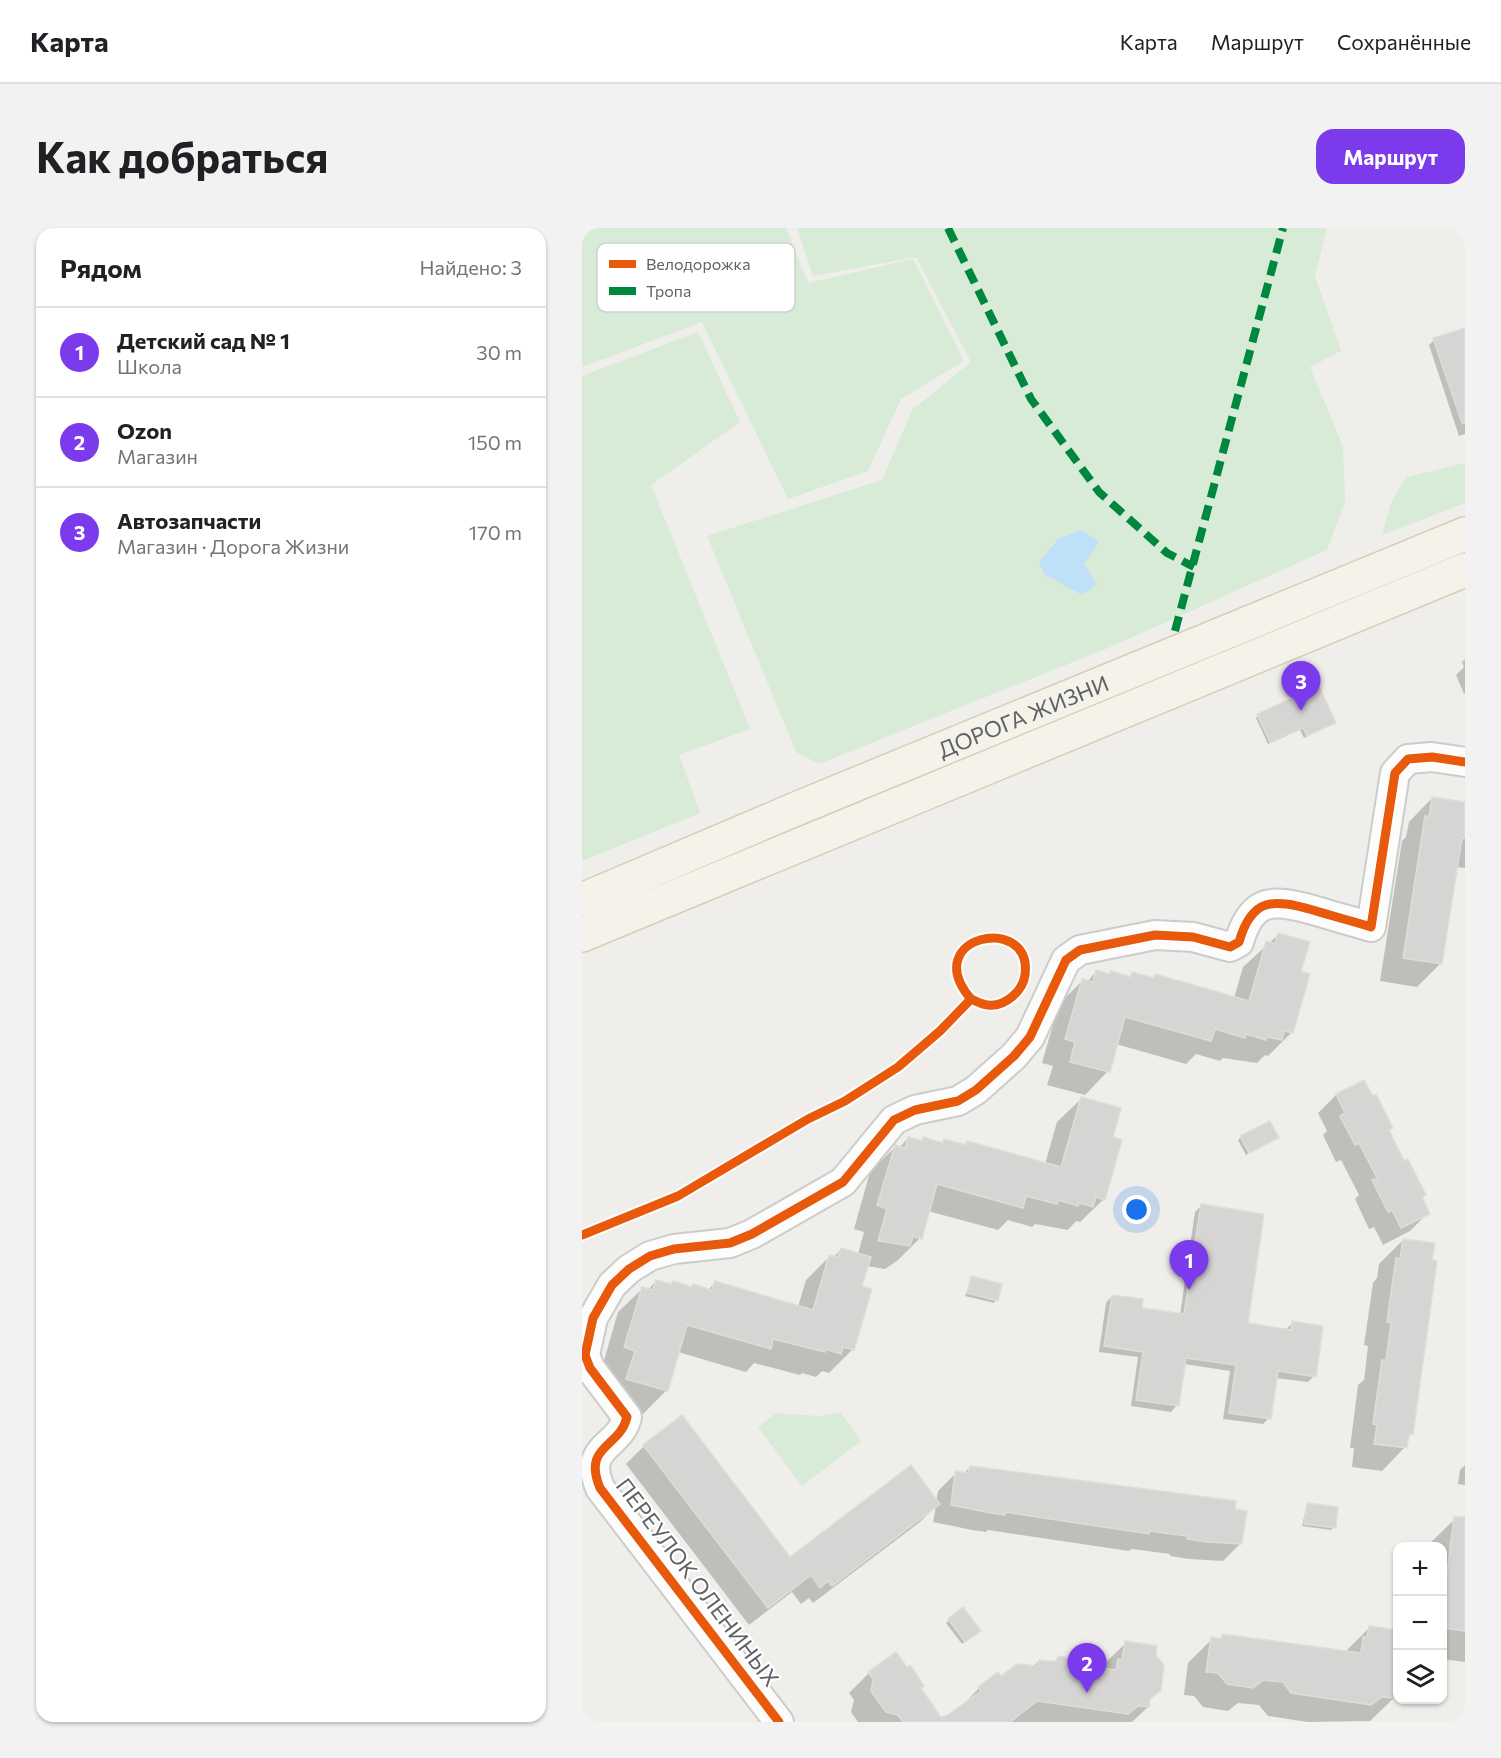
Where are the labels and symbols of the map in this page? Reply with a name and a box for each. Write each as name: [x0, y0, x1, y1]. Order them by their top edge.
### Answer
legend: [597, 243, 795, 312]
text: Велодорожка: [646, 254, 750, 273]
text: Тропа: [646, 281, 691, 300]
pin: 3: [1282, 662, 1320, 711]
street label: ДОРОГА ЖИЗНИ: [934, 669, 1112, 763]
your location: [1122, 1195, 1151, 1224]
pin: 1: [1170, 1240, 1208, 1290]
street label: ПЕРЕУЛОК ОЛЕНИНЫХ: [611, 1472, 785, 1692]
pin: 2: [1068, 1644, 1106, 1693]

